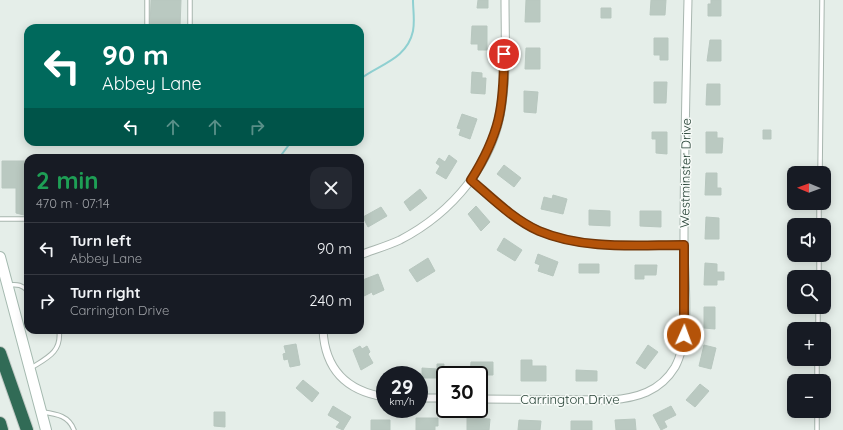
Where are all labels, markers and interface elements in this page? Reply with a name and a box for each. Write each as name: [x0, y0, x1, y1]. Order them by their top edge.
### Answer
text: 90 m: [102, 37, 169, 72]
pin: [487, 37, 521, 71]
icon: left: [36, 40, 88, 92]
icon: arrive: [493, 43, 515, 65]
text: Abbey Lane: [102, 72, 202, 95]
icon: left: [120, 116, 142, 138]
icon: ahead: [162, 116, 184, 138]
icon: ahead: [204, 116, 226, 138]
icon: right: [246, 116, 268, 138]
street label: Westminster Drive: [676, 118, 694, 228]
text: 2 min: [36, 165, 98, 195]
north arrow: [787, 166, 831, 210]
map controls: [787, 166, 831, 418]
button: close: [310, 167, 352, 209]
text: 470 m · 07:14: [36, 195, 110, 211]
button: sound: [787, 218, 831, 262]
text: Turn left: [70, 231, 132, 250]
icon: left: [36, 238, 58, 260]
text: 90 m: [317, 239, 352, 258]
text: Abbey Lane: [70, 250, 142, 266]
button: search: [787, 270, 831, 314]
text: Turn right: [70, 283, 141, 302]
icon: right: [36, 290, 58, 312]
text: 240 m: [309, 291, 352, 310]
text: Carrington Drive: [70, 302, 169, 318]
position arrow: [663, 314, 705, 356]
button: +: [787, 322, 831, 366]
speed limit sign: 30: [436, 366, 488, 418]
text: 29: [391, 374, 413, 399]
button: −: [787, 374, 831, 418]
street label: Carrington Drive: [520, 391, 620, 407]
text: km/h: [389, 395, 415, 408]

